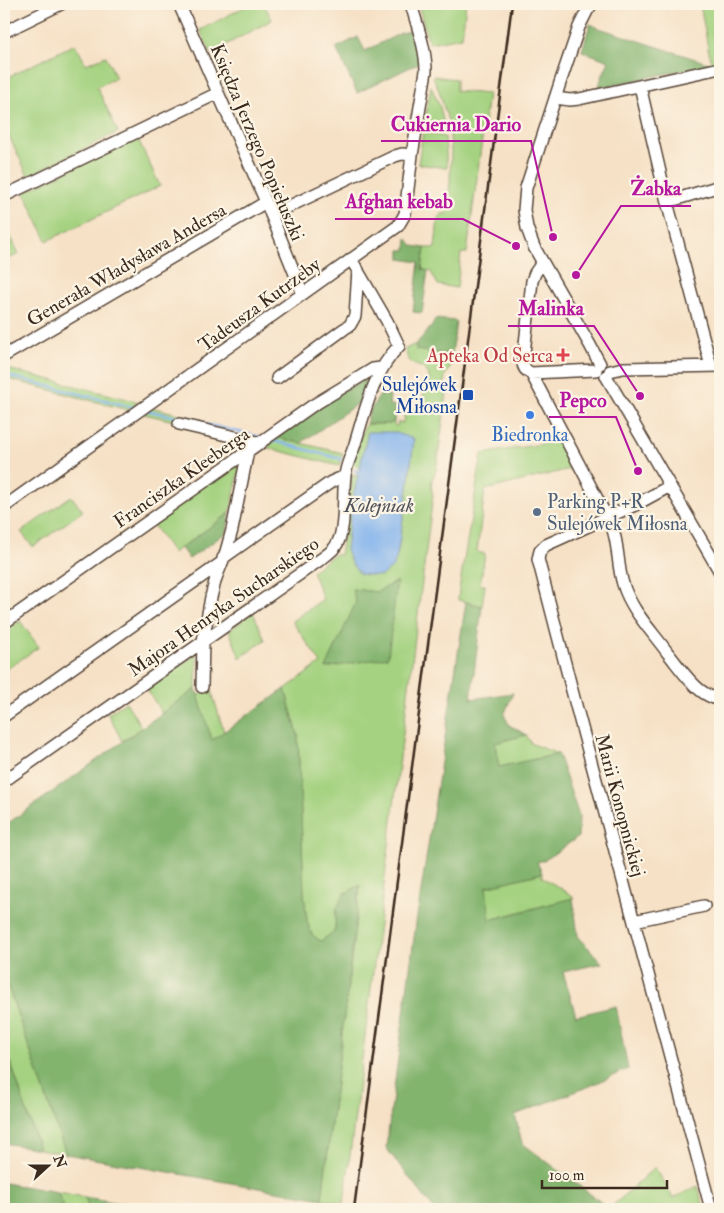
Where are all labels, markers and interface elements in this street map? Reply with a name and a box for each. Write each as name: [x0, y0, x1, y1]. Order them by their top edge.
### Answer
street label: Księdza Jerzego Popiełuszki: [204, 40, 309, 245]
callout: Cukiernia Dario: [381, 106, 531, 141]
text: Cukiernia Dario: [391, 112, 522, 137]
callout: Żabka: [621, 171, 691, 206]
text: Żabka: [631, 175, 682, 201]
callout: Afghan kebab: [335, 184, 463, 219]
text: Afghan kebab: [344, 189, 453, 215]
street label: Generała Władysława Andersa: [23, 198, 231, 332]
street label: Tadeusza Kutrzeby: [194, 252, 326, 357]
callout: Malinka: [508, 291, 594, 326]
text: Malinka: [517, 296, 585, 321]
place label: Apteka Od Serca: [426, 344, 553, 369]
marker: Apteka Od Serca: [557, 349, 569, 361]
place label: Sulejówek Miłosna: [382, 373, 457, 419]
callout: Pepco: [549, 382, 616, 417]
marker: Sulejówek Miłosna: [461, 388, 475, 402]
text: Pepco: [559, 388, 607, 414]
marker: Biedronka: [524, 409, 536, 421]
street label: Franciszka Kleeberga: [109, 422, 254, 534]
place label: Biedronka: [491, 423, 569, 447]
place label: Parking P+R Sulejówek Miłosna: [547, 490, 688, 536]
water label: Kolejniak: [343, 493, 414, 518]
marker: Parking P+R Sulejówek Miłosna: [531, 506, 543, 518]
street label: Majora Henryka Sucharskiego: [123, 532, 324, 682]
street label: Marii Konopnickiej: [588, 731, 651, 879]
north arrow: [22, 1140, 72, 1190]
text: N: [49, 1152, 70, 1171]
scale bar: [542, 1158, 666, 1190]
text: 100 m: [549, 1166, 585, 1185]

